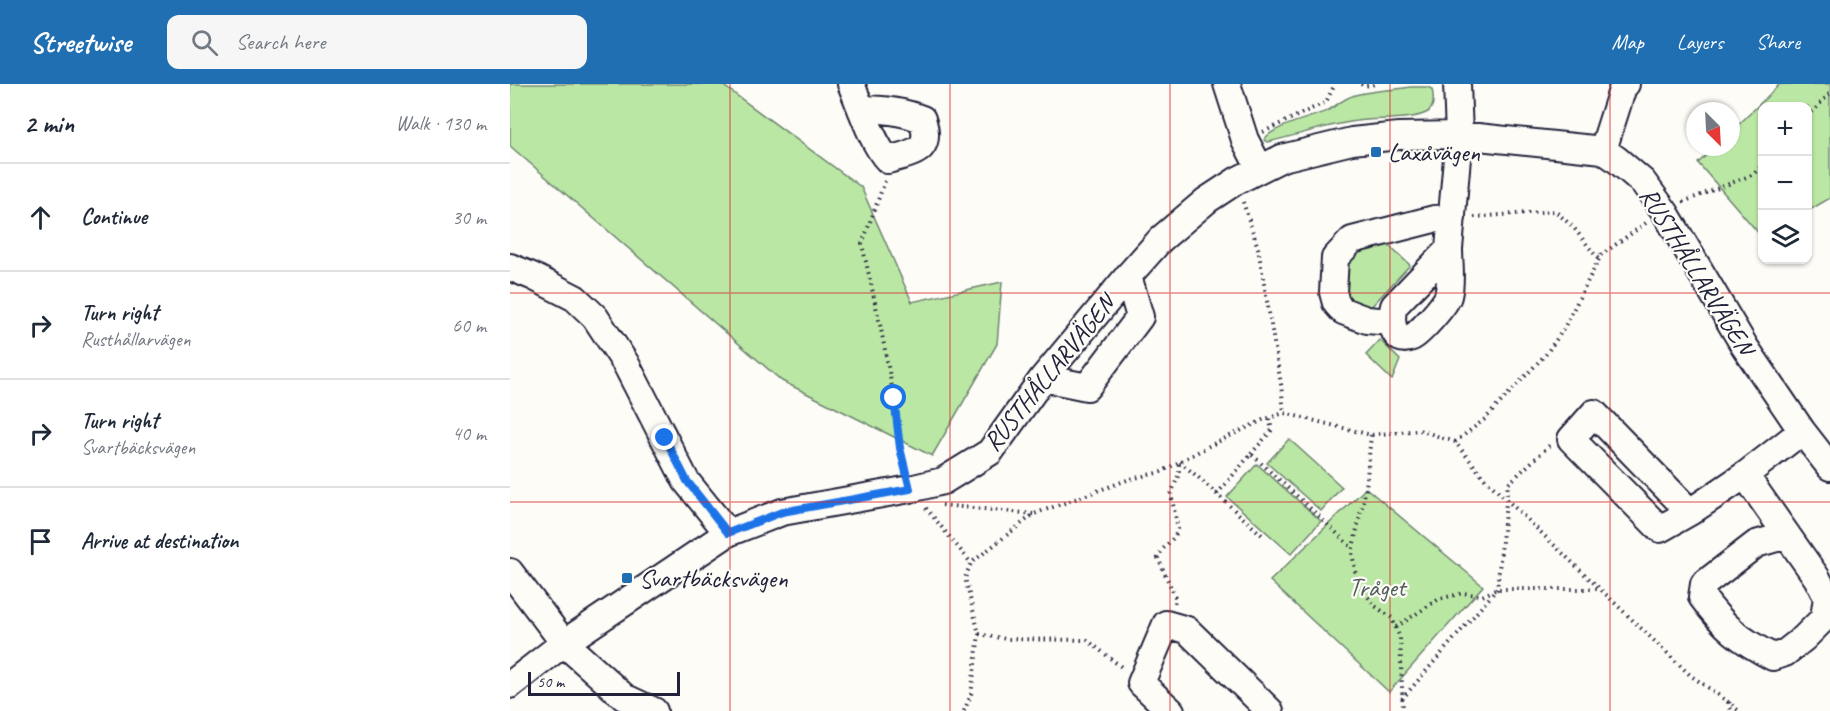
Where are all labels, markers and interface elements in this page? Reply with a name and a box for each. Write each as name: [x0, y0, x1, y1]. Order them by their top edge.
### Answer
search box: [167, 15, 587, 69]
text: Streetwise: [30, 25, 131, 60]
icon: search: [188, 26, 221, 59]
text: Search here: [236, 28, 325, 56]
text: Map: [1611, 29, 1644, 55]
text: Layers: [1677, 29, 1723, 55]
text: Share: [1756, 29, 1800, 55]
north arrow: [1686, 102, 1740, 156]
map controls: [1758, 102, 1812, 264]
button: +: [1758, 102, 1812, 156]
text: 2 min: [24, 107, 74, 140]
text: Walk · 130 m: [396, 111, 486, 136]
place label: Laxåvägen: [1388, 136, 1480, 169]
marker: Laxåvägen: [1369, 145, 1383, 159]
button: −: [1758, 156, 1812, 210]
street label: RUSTHÅLLARVÄGEN: [1632, 181, 1764, 365]
icon: ahead: [24, 201, 57, 234]
text: Continue: [81, 203, 147, 231]
text: 30 m: [452, 205, 486, 230]
button: layers: [1758, 210, 1812, 264]
street label: RUSTHÅLLARVÄGEN: [976, 285, 1125, 458]
text: Turn right: [81, 299, 158, 327]
icon: right: [24, 309, 57, 342]
text: 60 m: [452, 313, 486, 338]
text: Rusthållarvägen: [81, 327, 190, 352]
route start: [880, 384, 906, 410]
text: Turn right: [81, 407, 158, 435]
icon: right: [24, 417, 57, 450]
text: 40 m: [452, 421, 486, 446]
route end: [651, 424, 677, 450]
text: Svartbäcksvägen: [81, 435, 195, 460]
icon: arrive: [24, 525, 57, 558]
text: Arrive at destination: [81, 527, 238, 555]
place label: Svartbäcksvägen: [639, 562, 788, 595]
marker: Svartbäcksvägen: [620, 571, 634, 585]
park label: Tråget: [1349, 571, 1408, 604]
scale bar: [528, 669, 680, 696]
text: 50 m: [537, 672, 564, 692]

